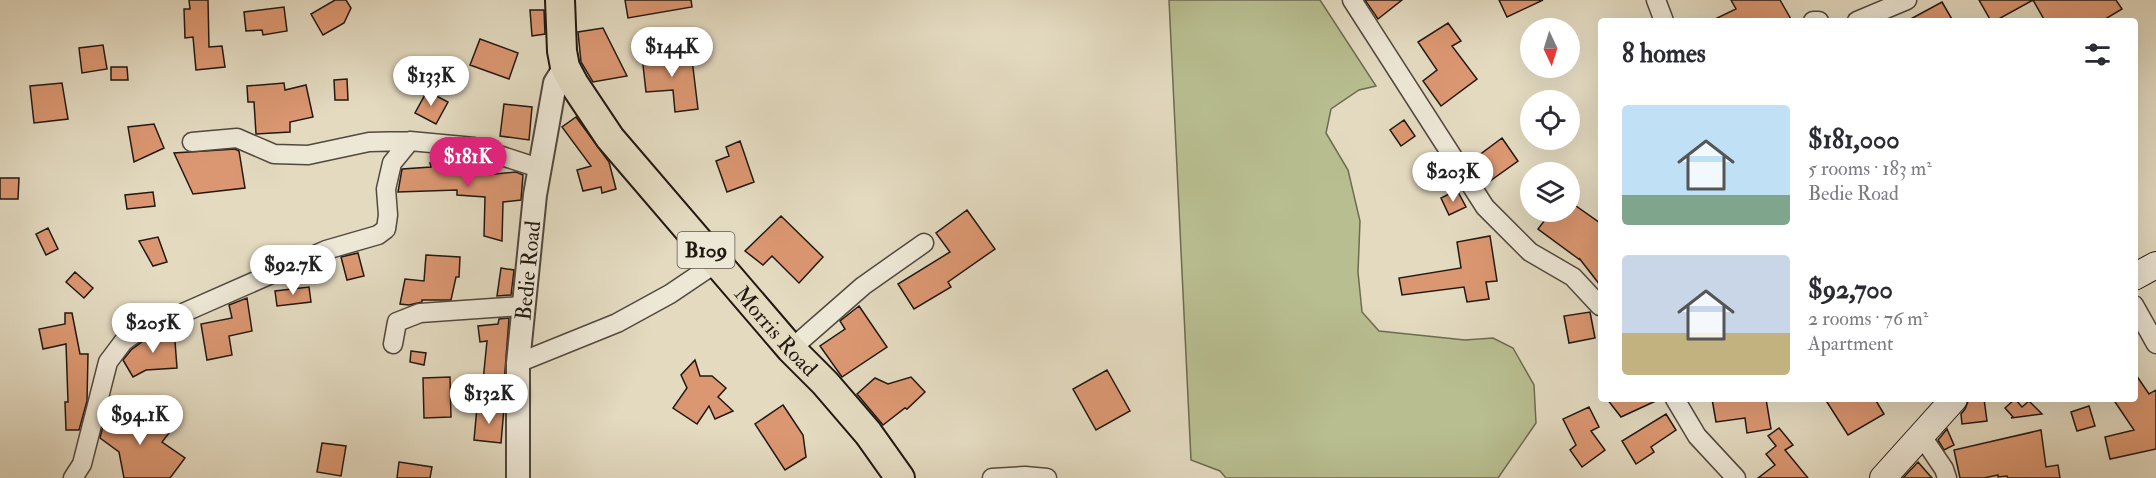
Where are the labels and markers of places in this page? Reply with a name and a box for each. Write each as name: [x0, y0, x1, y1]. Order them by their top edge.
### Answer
pin: $144K: [630, 27, 714, 78]
pin: $133K: [389, 56, 473, 107]
pin: $181K: [426, 137, 510, 188]
pin: $203K: [1411, 152, 1495, 203]
pin: $92.7K: [244, 245, 342, 296]
pin: $205K: [111, 303, 195, 354]
pin: $132K: [447, 374, 531, 425]
pin: $94.1K: [91, 395, 189, 446]

